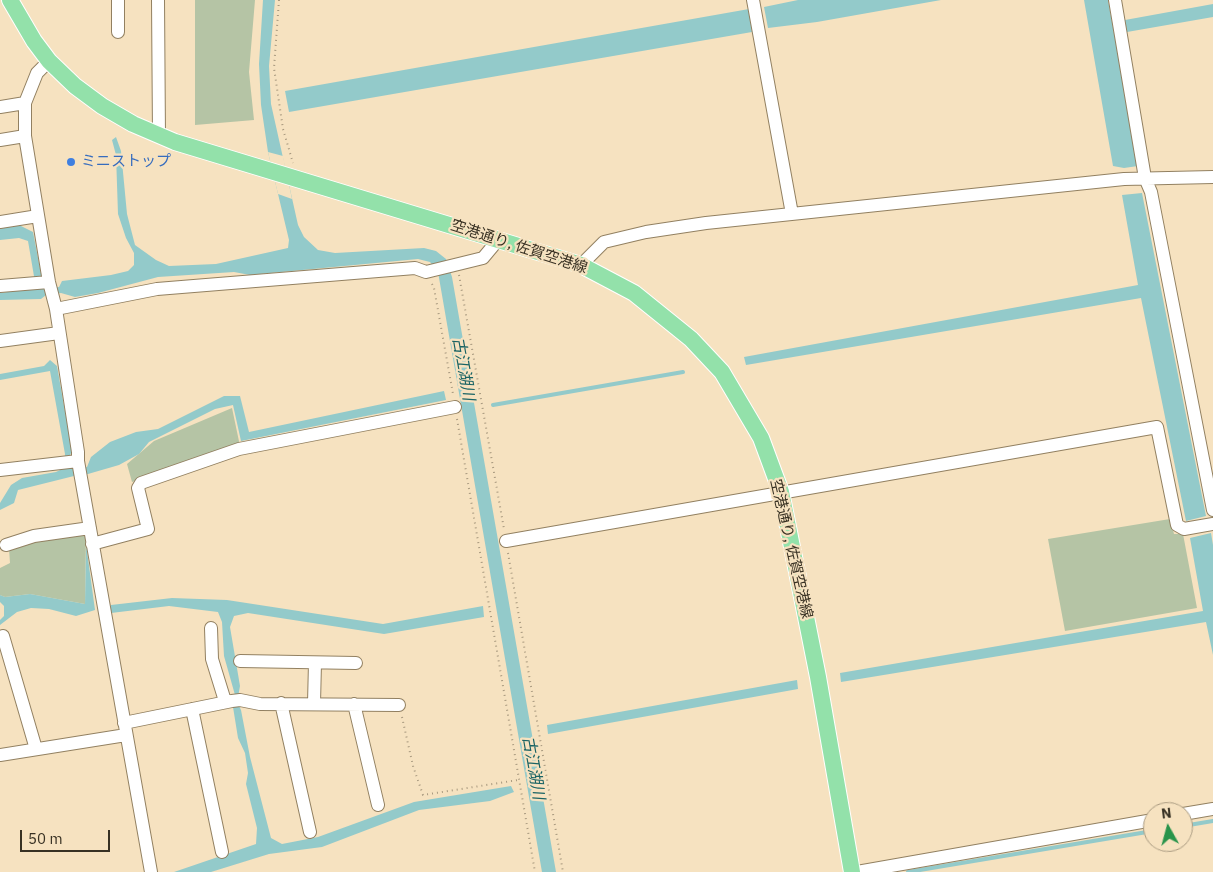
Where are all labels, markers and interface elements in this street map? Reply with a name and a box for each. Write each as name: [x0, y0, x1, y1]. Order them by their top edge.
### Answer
place label: ミニストップ: [81, 153, 171, 171]
marker: ミニストップ: [65, 156, 77, 168]
street label: 空港通り, 佐賀空港線: [448, 216, 590, 278]
water label: 古江湖川: [448, 336, 478, 402]
street label: 空港通り, 佐賀空港線: [766, 477, 816, 621]
water label: 古江湖川: [518, 735, 548, 801]
north arrow: [1143, 802, 1193, 852]
text: N: [1160, 804, 1172, 823]
scale bar: [22, 820, 112, 852]
text: 50 m: [28, 829, 63, 848]

